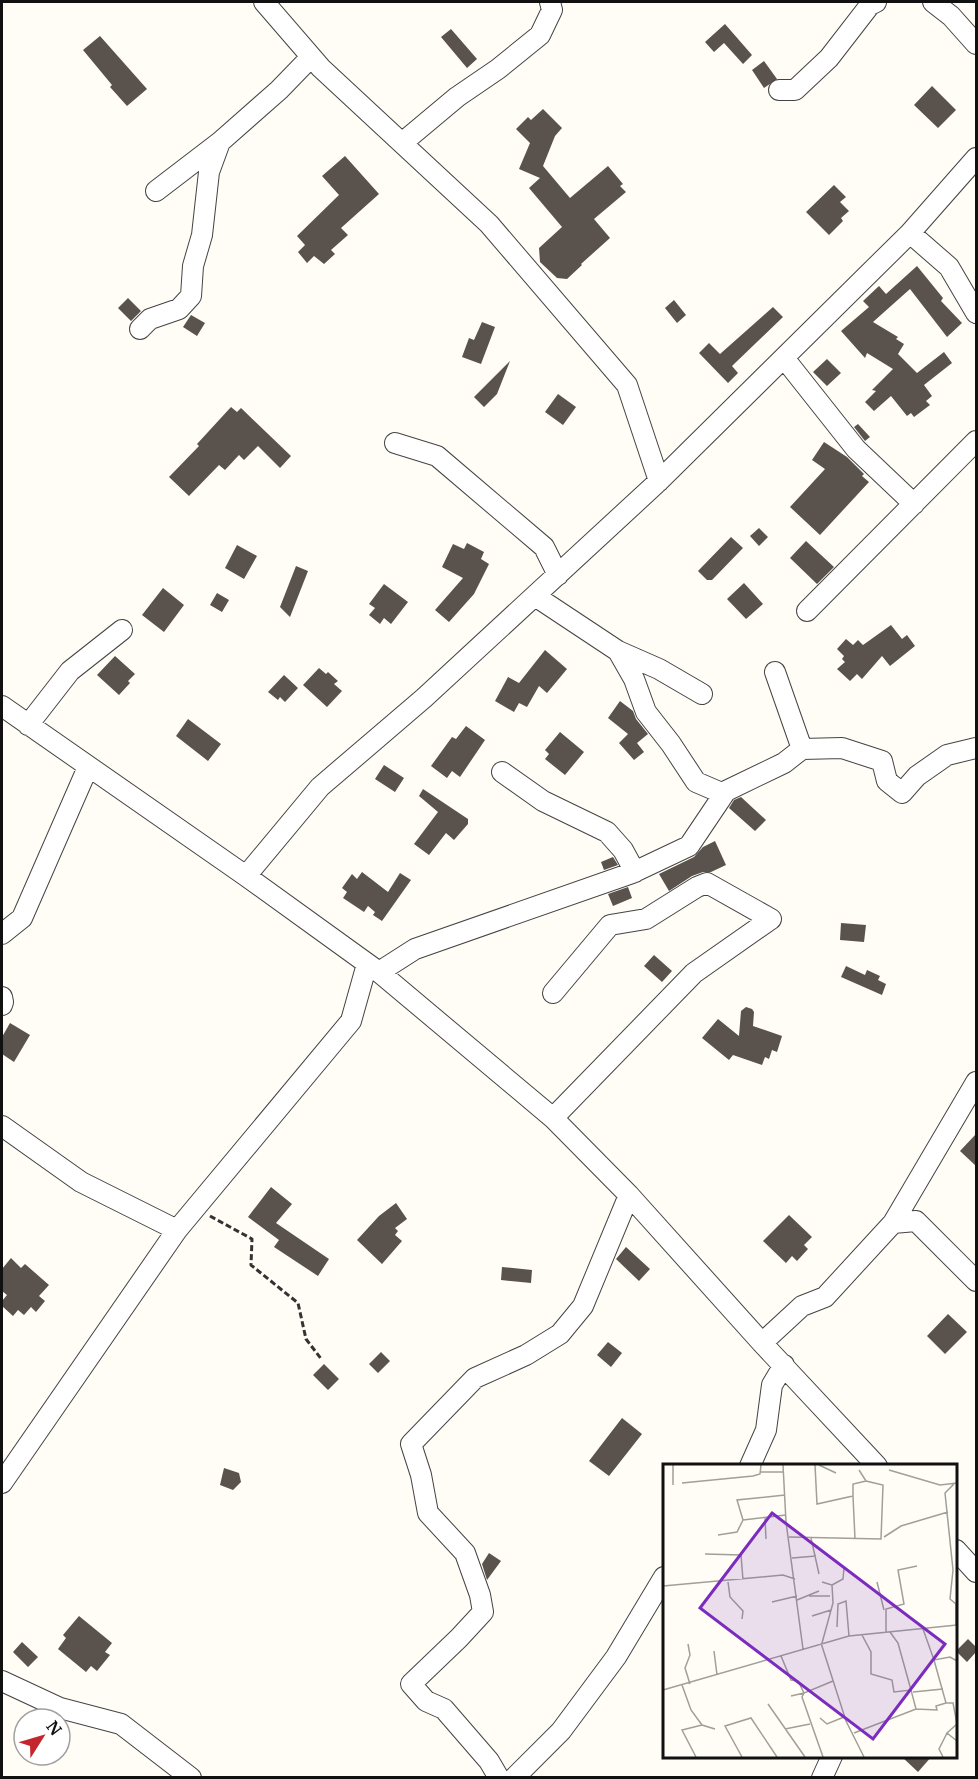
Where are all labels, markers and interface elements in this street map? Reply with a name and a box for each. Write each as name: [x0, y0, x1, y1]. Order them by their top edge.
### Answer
inset map: [663, 1464, 957, 1758]
north arrow: [12, 1707, 72, 1767]
text: N: [42, 1717, 66, 1739]

